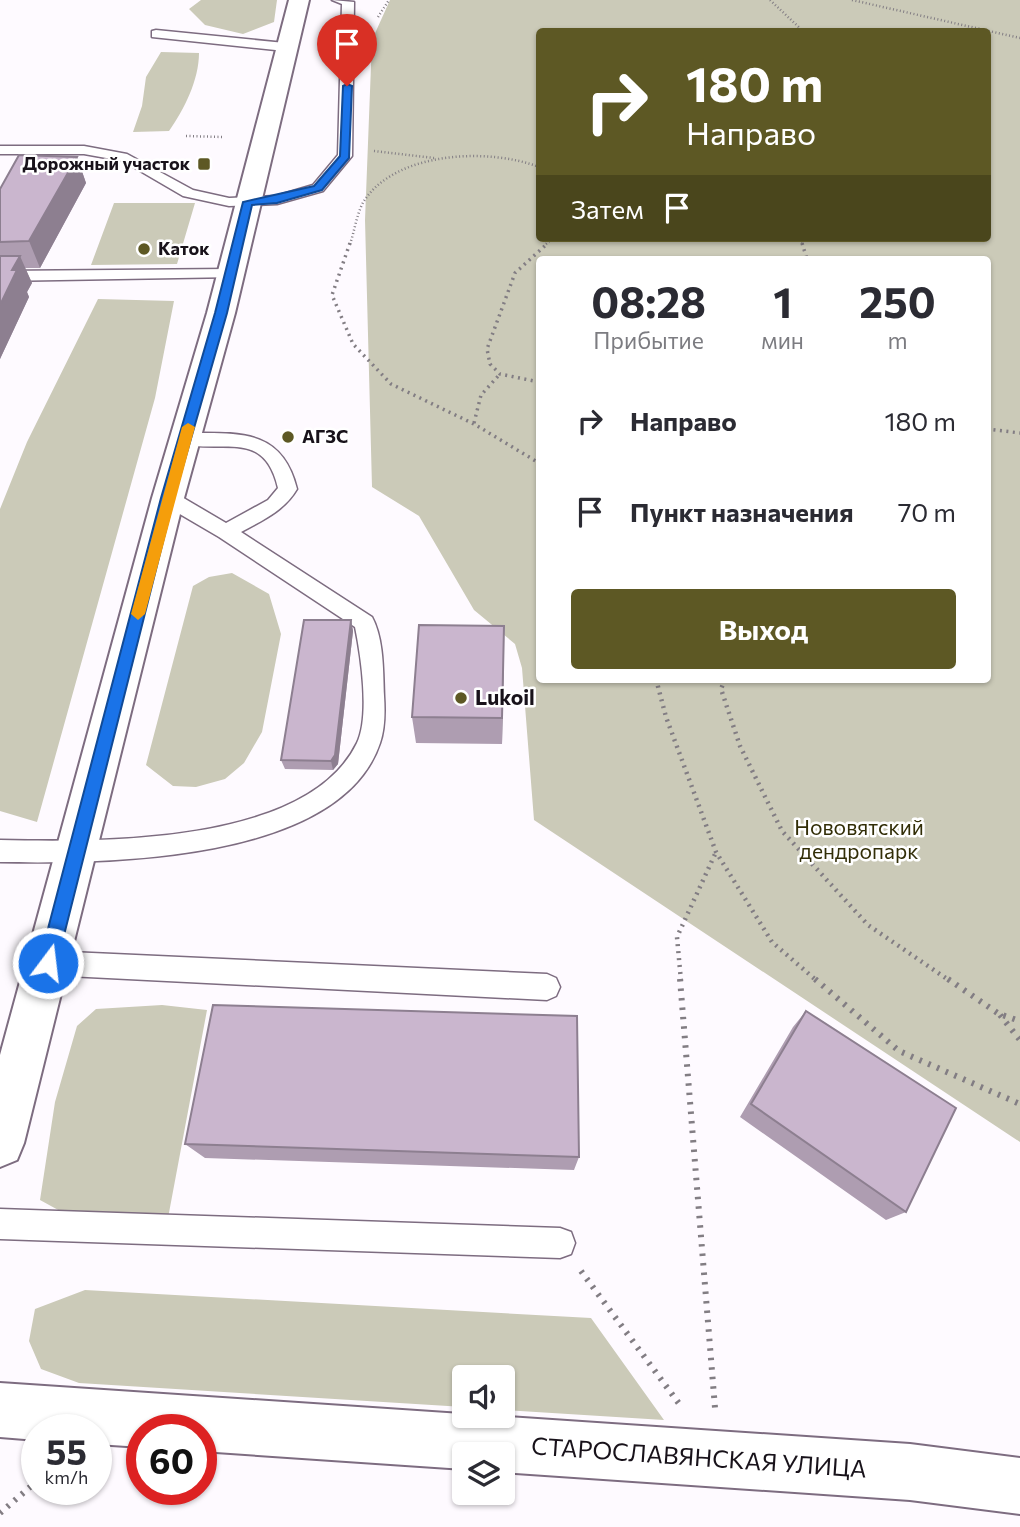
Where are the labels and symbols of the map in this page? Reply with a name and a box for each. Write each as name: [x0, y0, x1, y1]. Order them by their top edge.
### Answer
pin: [317, 14, 377, 86]
place label: Дорожный участок: [23, 152, 191, 174]
marker: Дорожный участок: [196, 156, 212, 172]
place label: Каток: [158, 237, 210, 259]
marker: Каток: [136, 241, 152, 257]
place label: АГЗС: [302, 425, 348, 447]
marker: АГЗС: [280, 429, 296, 445]
place label: Lukoil: [475, 684, 535, 709]
marker: Lukoil: [453, 690, 469, 706]
park label: Нововятский дендропарк: [794, 814, 924, 863]
position arrow: [11, 926, 85, 1000]
speed limit sign: 60: [126, 1414, 217, 1505]
street label: СТАРОСЛАВЯНСКАЯ УЛИЦА: [530, 1430, 868, 1483]

